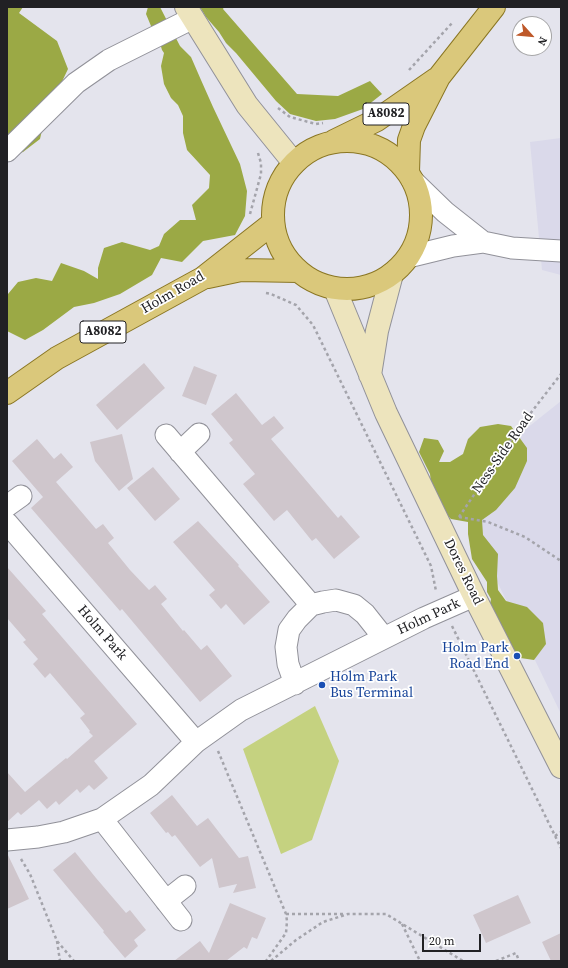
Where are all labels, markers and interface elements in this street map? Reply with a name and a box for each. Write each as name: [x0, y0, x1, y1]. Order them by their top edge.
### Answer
north arrow: [512, 16, 552, 56]
text: N: [534, 34, 551, 48]
road number: A8082: [363, 103, 409, 125]
street label: Holm Road: [138, 268, 208, 318]
road number: A8082: [80, 321, 126, 343]
street label: Ness-Side Road: [469, 409, 537, 497]
street label: Dores Road: [440, 536, 486, 608]
street label: Holm Park: [395, 595, 463, 639]
street label: Holm Park: [74, 602, 130, 664]
place label: Holm Park Road End: [442, 640, 509, 672]
marker: Holm Park Road End: [512, 651, 522, 661]
place label: Holm Park Bus Terminal: [330, 669, 413, 702]
marker: Holm Park Bus Terminal: [317, 680, 327, 690]
scale bar: [424, 926, 483, 952]
text: 20 m: [429, 933, 455, 949]

